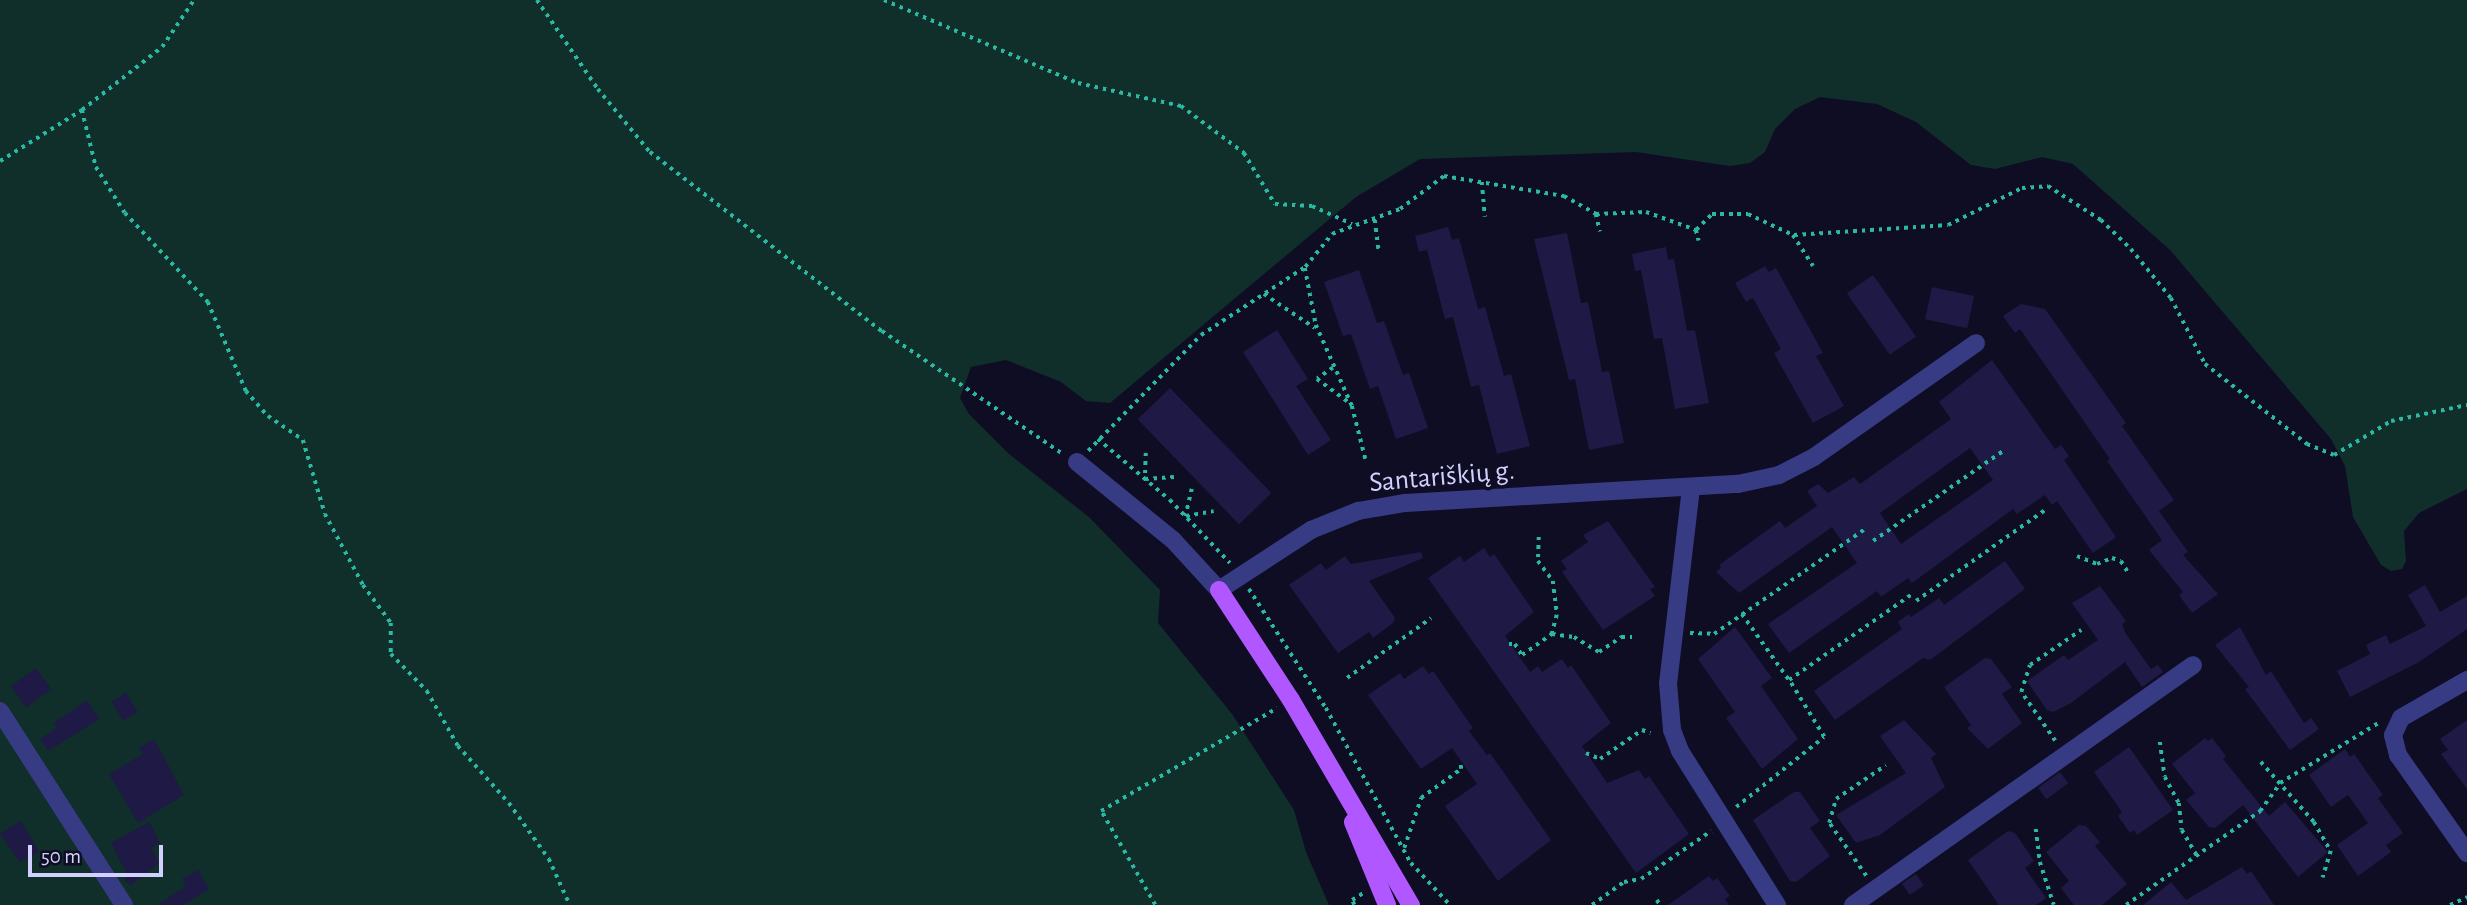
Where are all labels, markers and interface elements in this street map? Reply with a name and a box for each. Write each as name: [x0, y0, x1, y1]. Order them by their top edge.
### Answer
street label: Santariškių g.: [1368, 454, 1516, 500]
scale bar: [32, 832, 166, 876]
text: 50 m: [41, 846, 81, 867]

